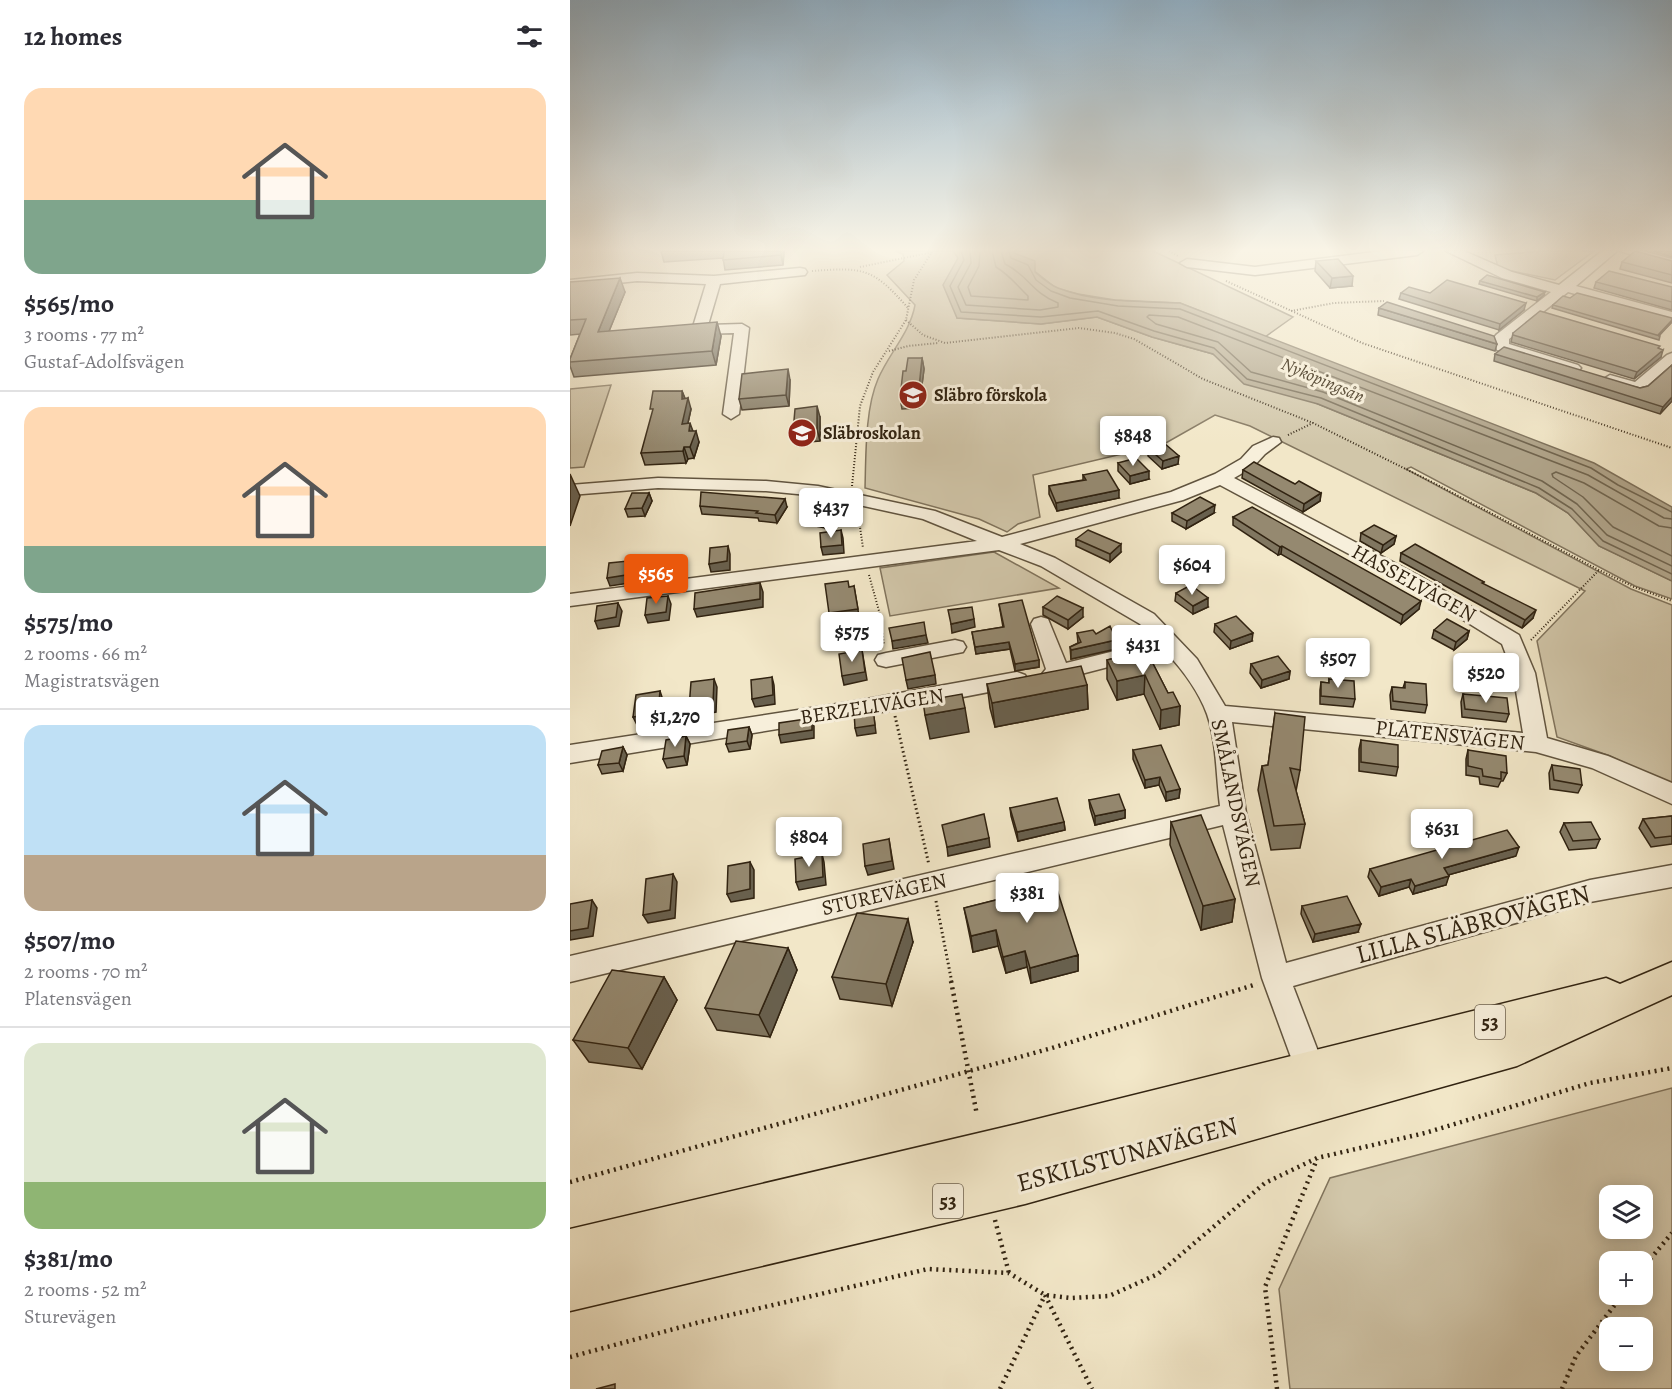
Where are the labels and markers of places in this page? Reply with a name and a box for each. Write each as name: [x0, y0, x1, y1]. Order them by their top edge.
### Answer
school or university icon: Släbro förskola: [897, 379, 929, 411]
place label: Släbro förskola: [934, 383, 1048, 407]
pin: $848: [1097, 416, 1169, 467]
school or university icon: Släbroskolan: [786, 417, 818, 449]
place label: Släbroskolan: [823, 421, 921, 445]
pin: $437: [795, 488, 867, 539]
pin: $604: [1156, 545, 1228, 596]
pin: $565: [620, 554, 692, 605]
pin: $575: [816, 612, 888, 663]
pin: $431: [1107, 625, 1179, 676]
pin: $507: [1302, 638, 1374, 689]
pin: $520: [1450, 653, 1522, 704]
pin: $1,270: [626, 697, 724, 748]
pin: $631: [1406, 809, 1478, 860]
pin: $804: [773, 817, 845, 868]
pin: $381: [991, 873, 1063, 924]

